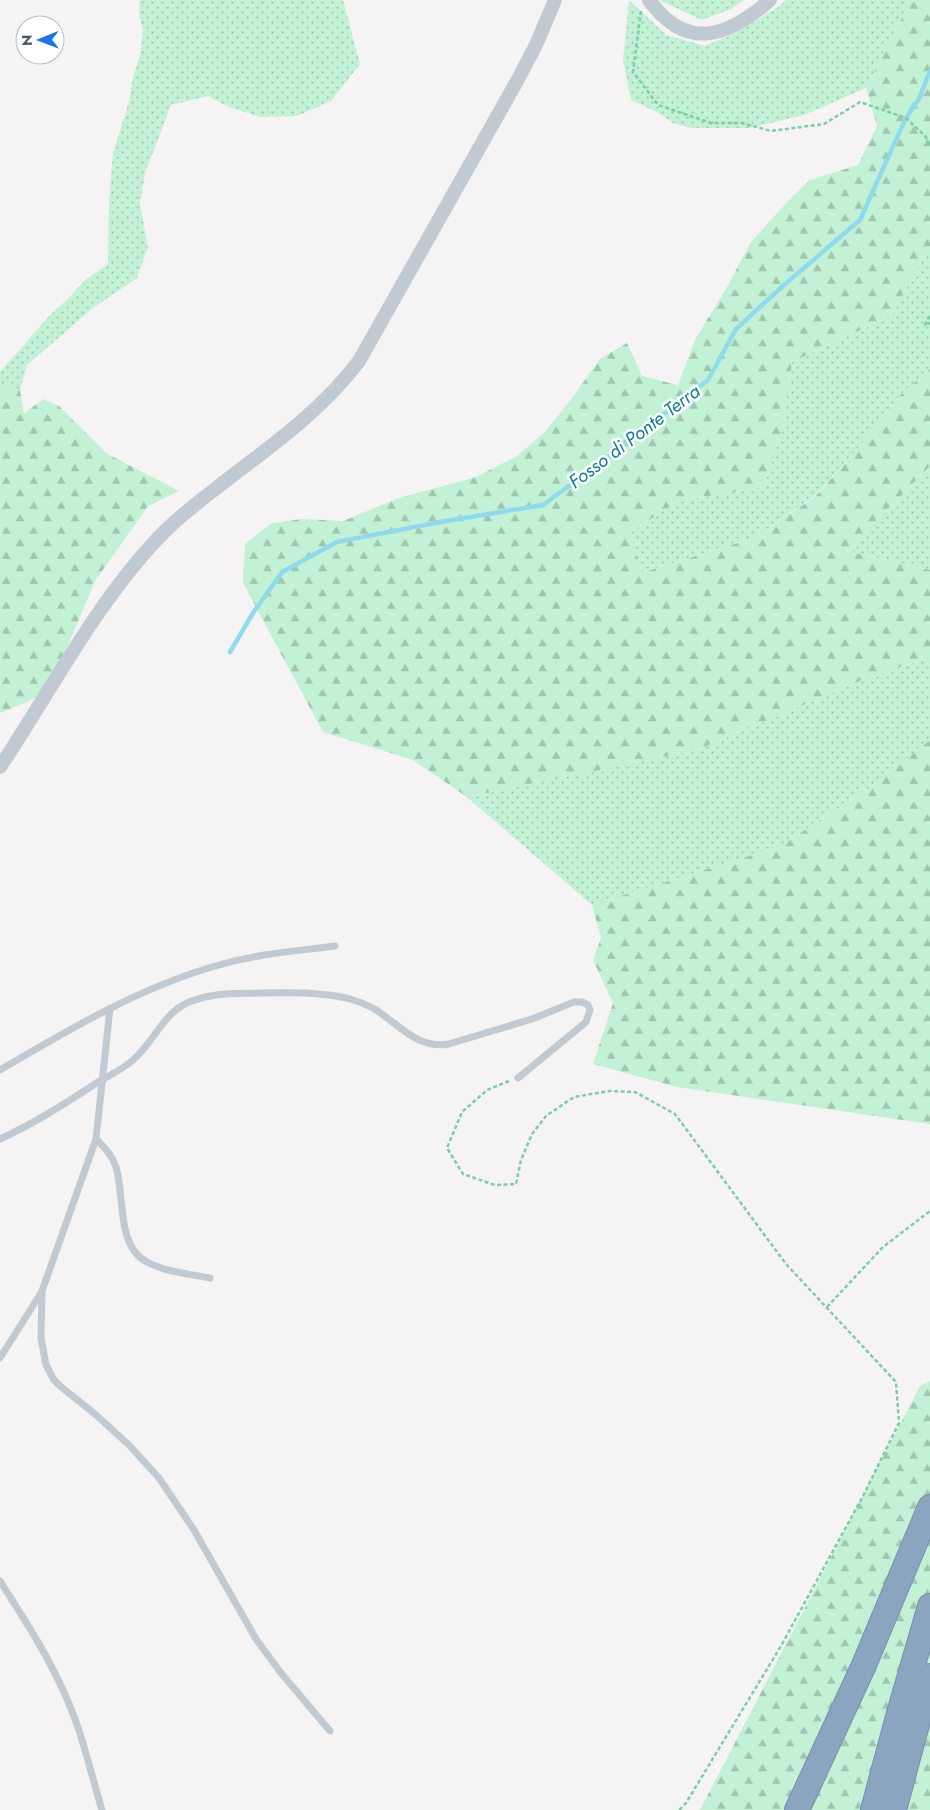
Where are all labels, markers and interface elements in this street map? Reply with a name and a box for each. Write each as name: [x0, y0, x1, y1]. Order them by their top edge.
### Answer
north arrow: [15, 15, 65, 65]
text: N: [17, 34, 37, 46]
water label: Fosso di Ponte Terra: [563, 378, 706, 495]

